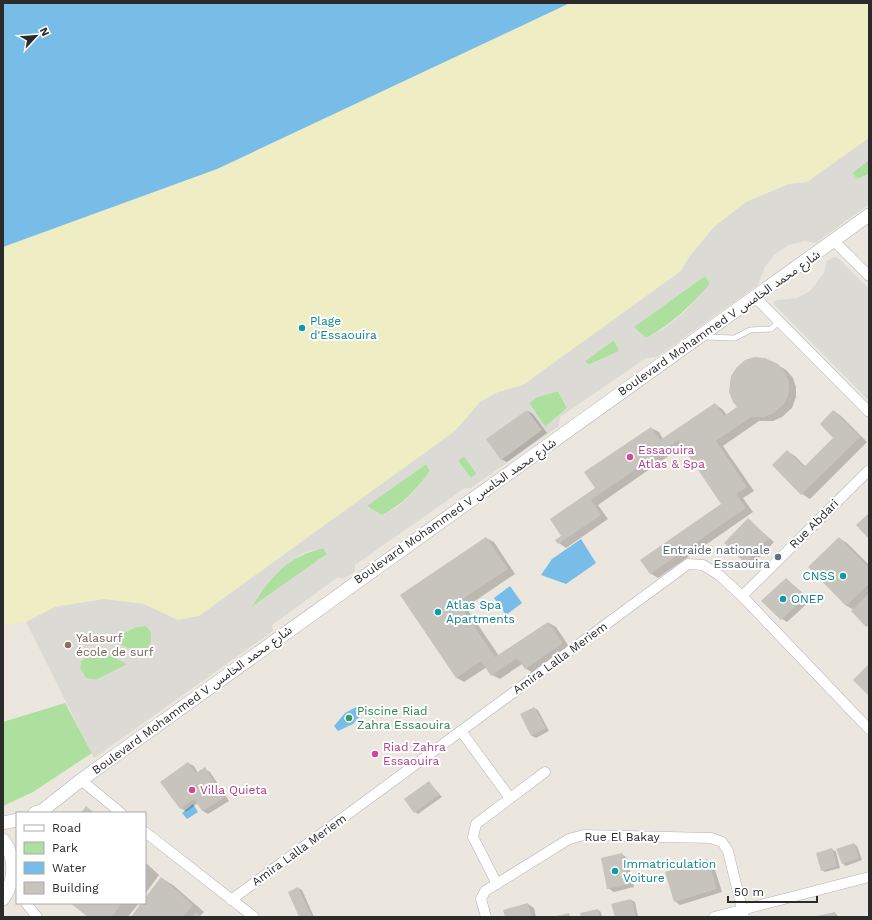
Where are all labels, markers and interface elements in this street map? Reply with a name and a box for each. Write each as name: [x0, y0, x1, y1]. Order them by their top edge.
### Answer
north arrow: [16, 16, 56, 56]
text: N: [37, 25, 52, 38]
street label: Boulevard Mohammed V شارع محمد الخامس: [615, 247, 824, 400]
place label: Plage d'Essaouira: [310, 314, 377, 342]
marker: Plage d'Essaouira: [297, 323, 307, 333]
street label: Boulevard Mohammed V شارع محمد الخامس: [351, 435, 560, 588]
place label: Essaouira Atlas & Spa: [638, 443, 705, 471]
marker: Essaouira Atlas & Spa: [625, 452, 635, 462]
street label: Rue Abdari: [787, 497, 841, 551]
place label: Entraide nationale Essaouira: [663, 543, 770, 571]
marker: Entraide nationale Essaouira: [773, 552, 783, 562]
place label: CNSS: [803, 569, 835, 583]
marker: CNSS: [838, 571, 848, 581]
place label: ONEP: [791, 592, 824, 606]
marker: ONEP: [778, 594, 788, 604]
place label: Atlas Spa Apartments: [446, 598, 515, 626]
marker: Atlas Spa Apartments: [433, 607, 443, 617]
street label: Amira Lalla Meriem: [510, 619, 610, 697]
street label: Boulevard Mohammed V شارع محمد الخامس: [89, 623, 296, 779]
place label: Yalasurf école de surf: [76, 631, 154, 659]
marker: Yalasurf école de surf: [63, 640, 73, 650]
place label: Piscine Riad Zahra Essaouira: [357, 704, 451, 732]
marker: Piscine Riad Zahra Essaouira: [344, 713, 354, 723]
place label: Riad Zahra Essaouira: [383, 740, 446, 768]
marker: Riad Zahra Essaouira: [370, 749, 380, 759]
place label: Villa Quieta: [200, 783, 267, 797]
marker: Villa Quieta: [187, 785, 197, 795]
street label: Amira Lalla Meriem: [249, 811, 349, 889]
legend: [16, 812, 146, 904]
text: Road: [52, 821, 81, 835]
street label: Rue El Bakay: [584, 830, 660, 844]
text: Park: [52, 841, 78, 855]
place label: Immatriculation Voiture: [623, 857, 716, 885]
text: Water: [52, 861, 87, 875]
marker: Immatriculation Voiture: [610, 866, 620, 876]
scale bar: [728, 878, 817, 904]
text: Building: [52, 881, 99, 895]
text: 50 m: [734, 885, 764, 899]

